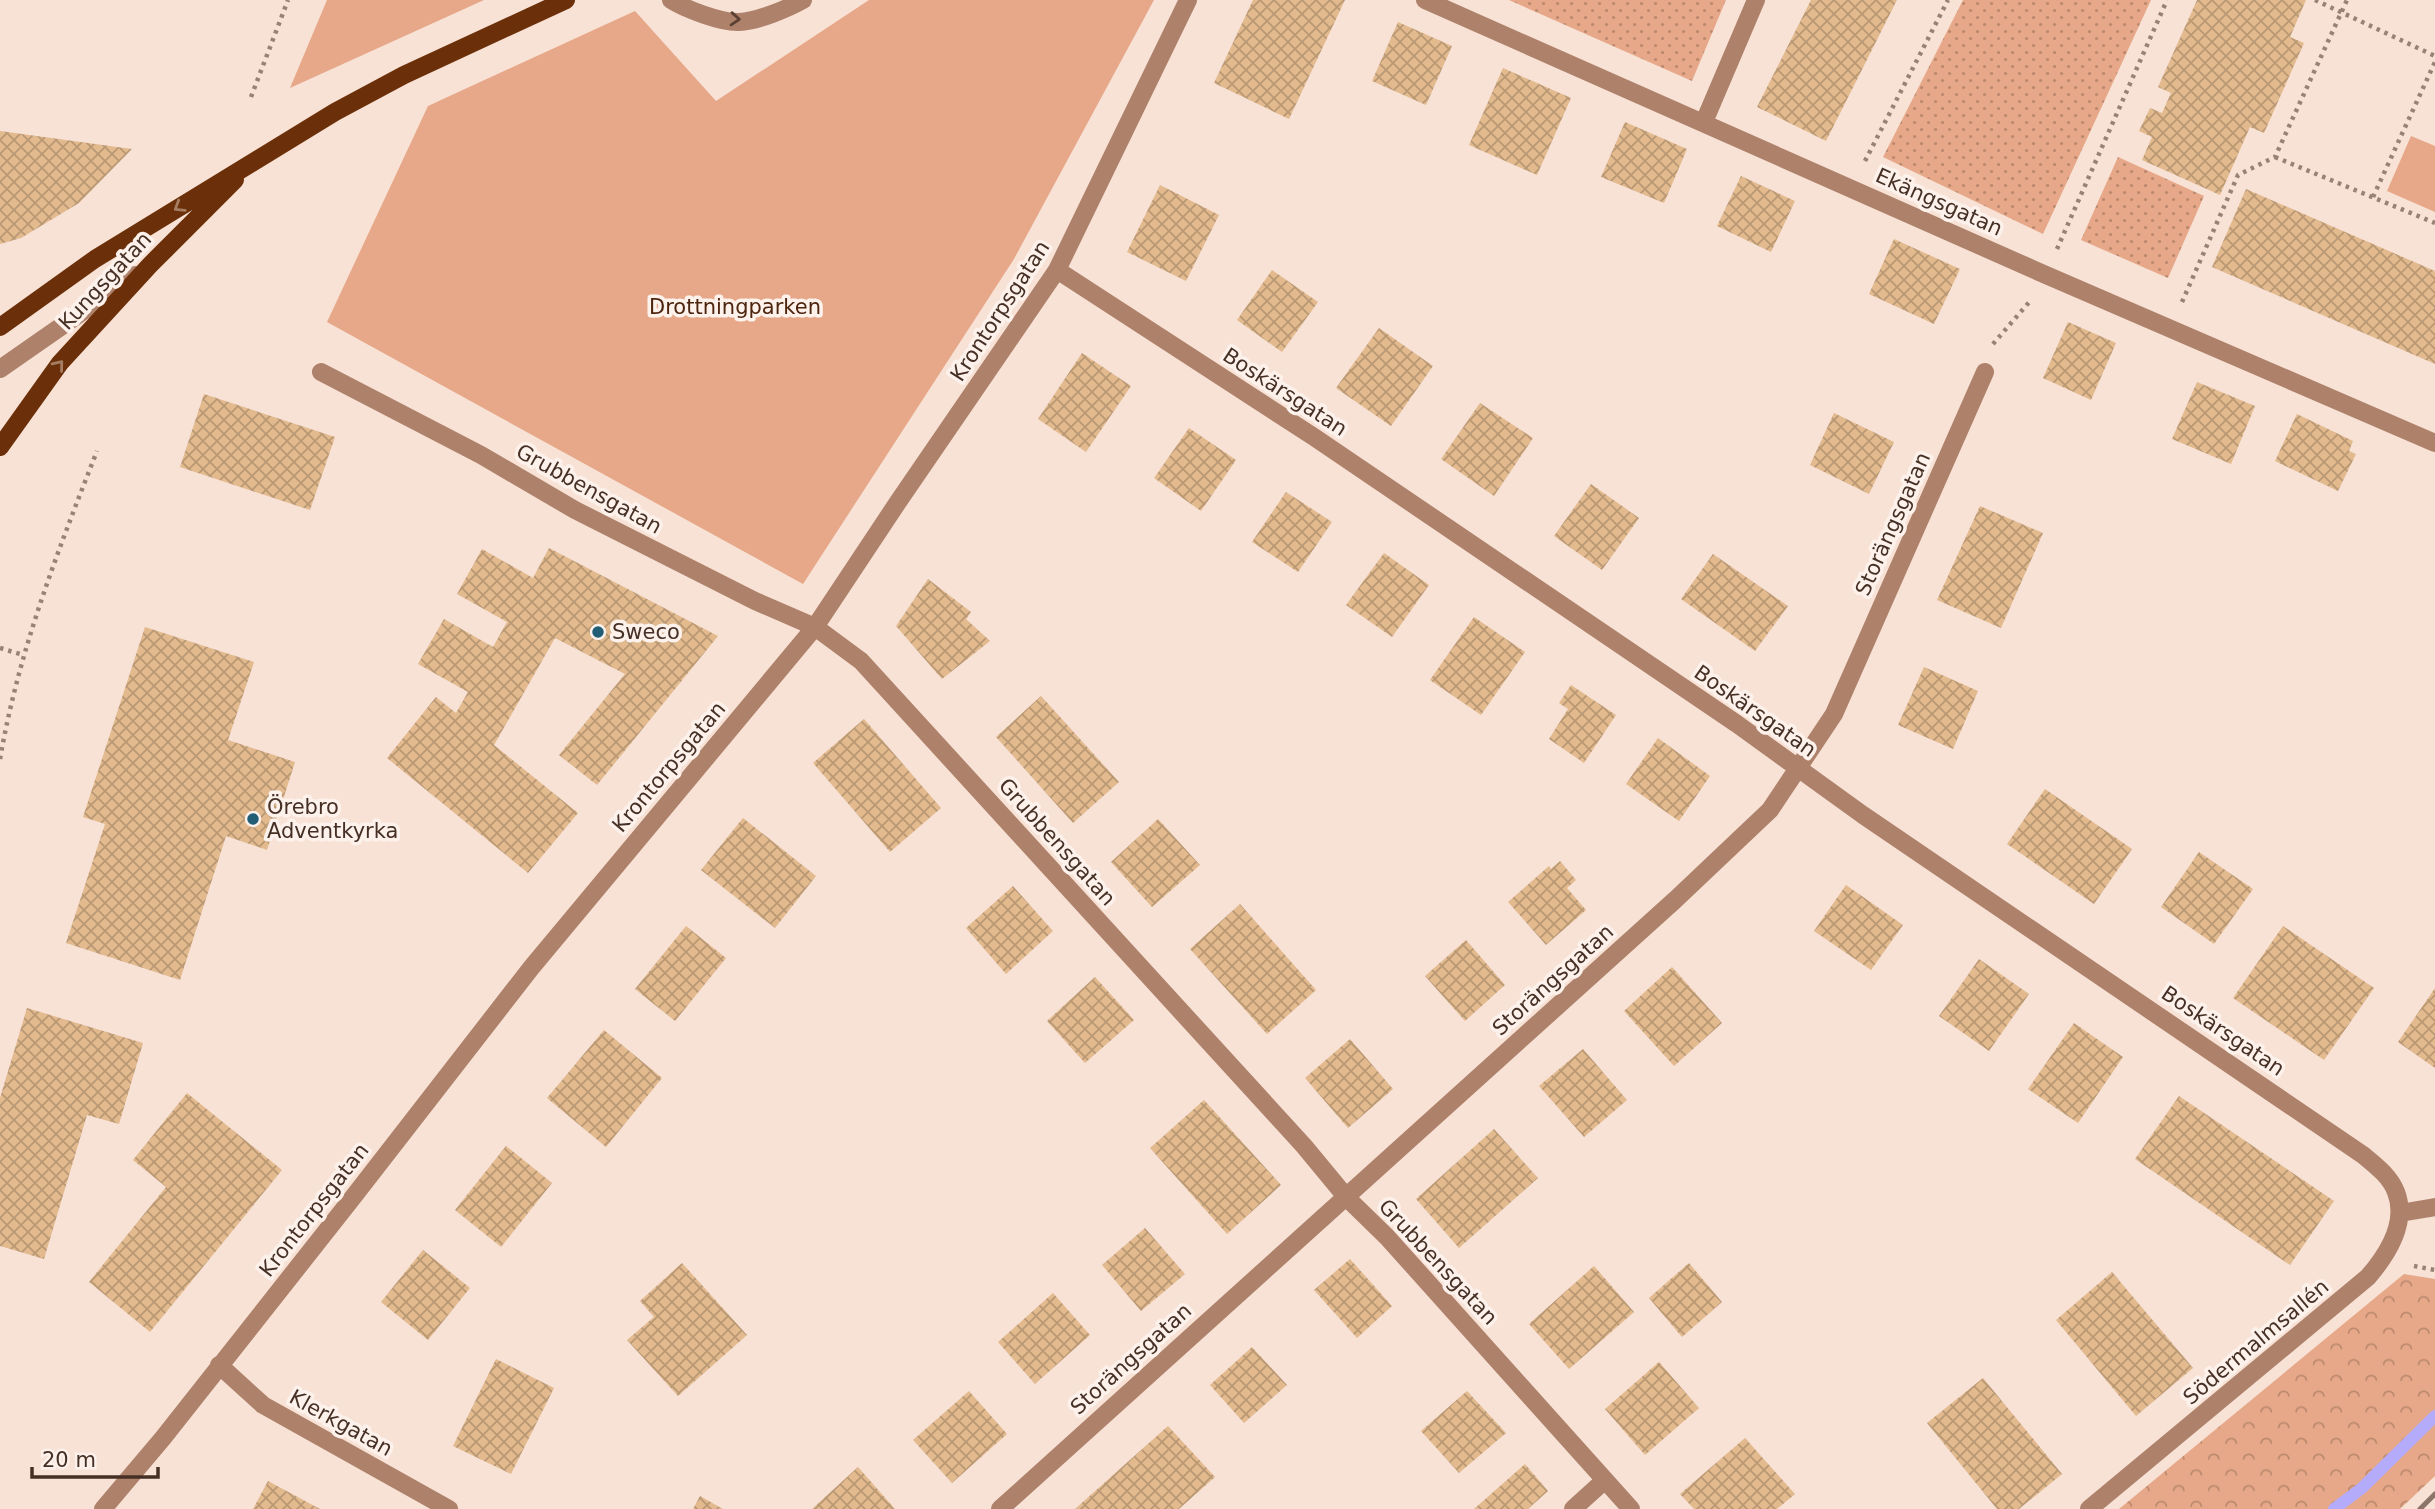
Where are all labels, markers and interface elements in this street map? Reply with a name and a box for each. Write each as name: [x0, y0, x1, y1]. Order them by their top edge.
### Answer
one-way arrow: [729, 12, 740, 27]
street label: Ekängsgatan: [1872, 163, 2006, 241]
one-way arrow: [173, 198, 186, 211]
street label: Kungsgatan: [54, 227, 156, 335]
street label: Krontorpsgatan: [946, 236, 1054, 386]
park label: Drottningparken: [649, 295, 821, 319]
street label: Boskärsgatan: [1218, 343, 1352, 441]
one-way arrow: [51, 360, 63, 373]
street label: Grubbensgatan: [512, 439, 666, 539]
street label: Storängsgatan: [1851, 449, 1935, 599]
place label: Sweco: [612, 620, 680, 644]
marker: Sweco: [590, 624, 606, 640]
street label: Boskärsgatan: [1690, 660, 1820, 762]
street label: Krontorpsgatan: [608, 697, 730, 837]
street label: Grubbensgatan: [994, 774, 1120, 910]
place label: Örebro Adventkyrka: [267, 794, 398, 843]
marker: Örebro Adventkyrka: [245, 811, 261, 827]
street label: Storängsgatan: [1488, 920, 1618, 1040]
street label: Boskärsgatan: [2157, 981, 2289, 1081]
street label: Krontorpsgatan: [254, 1139, 374, 1281]
street label: Grubbensgatan: [1374, 1194, 1502, 1330]
street label: Södermalmsallén: [2179, 1274, 2333, 1410]
street label: Storängsgatan: [1066, 1299, 1196, 1419]
street label: Klerkgatan: [285, 1385, 397, 1461]
scale bar: [32, 1436, 158, 1480]
text: 20 m: [42, 1448, 96, 1472]

